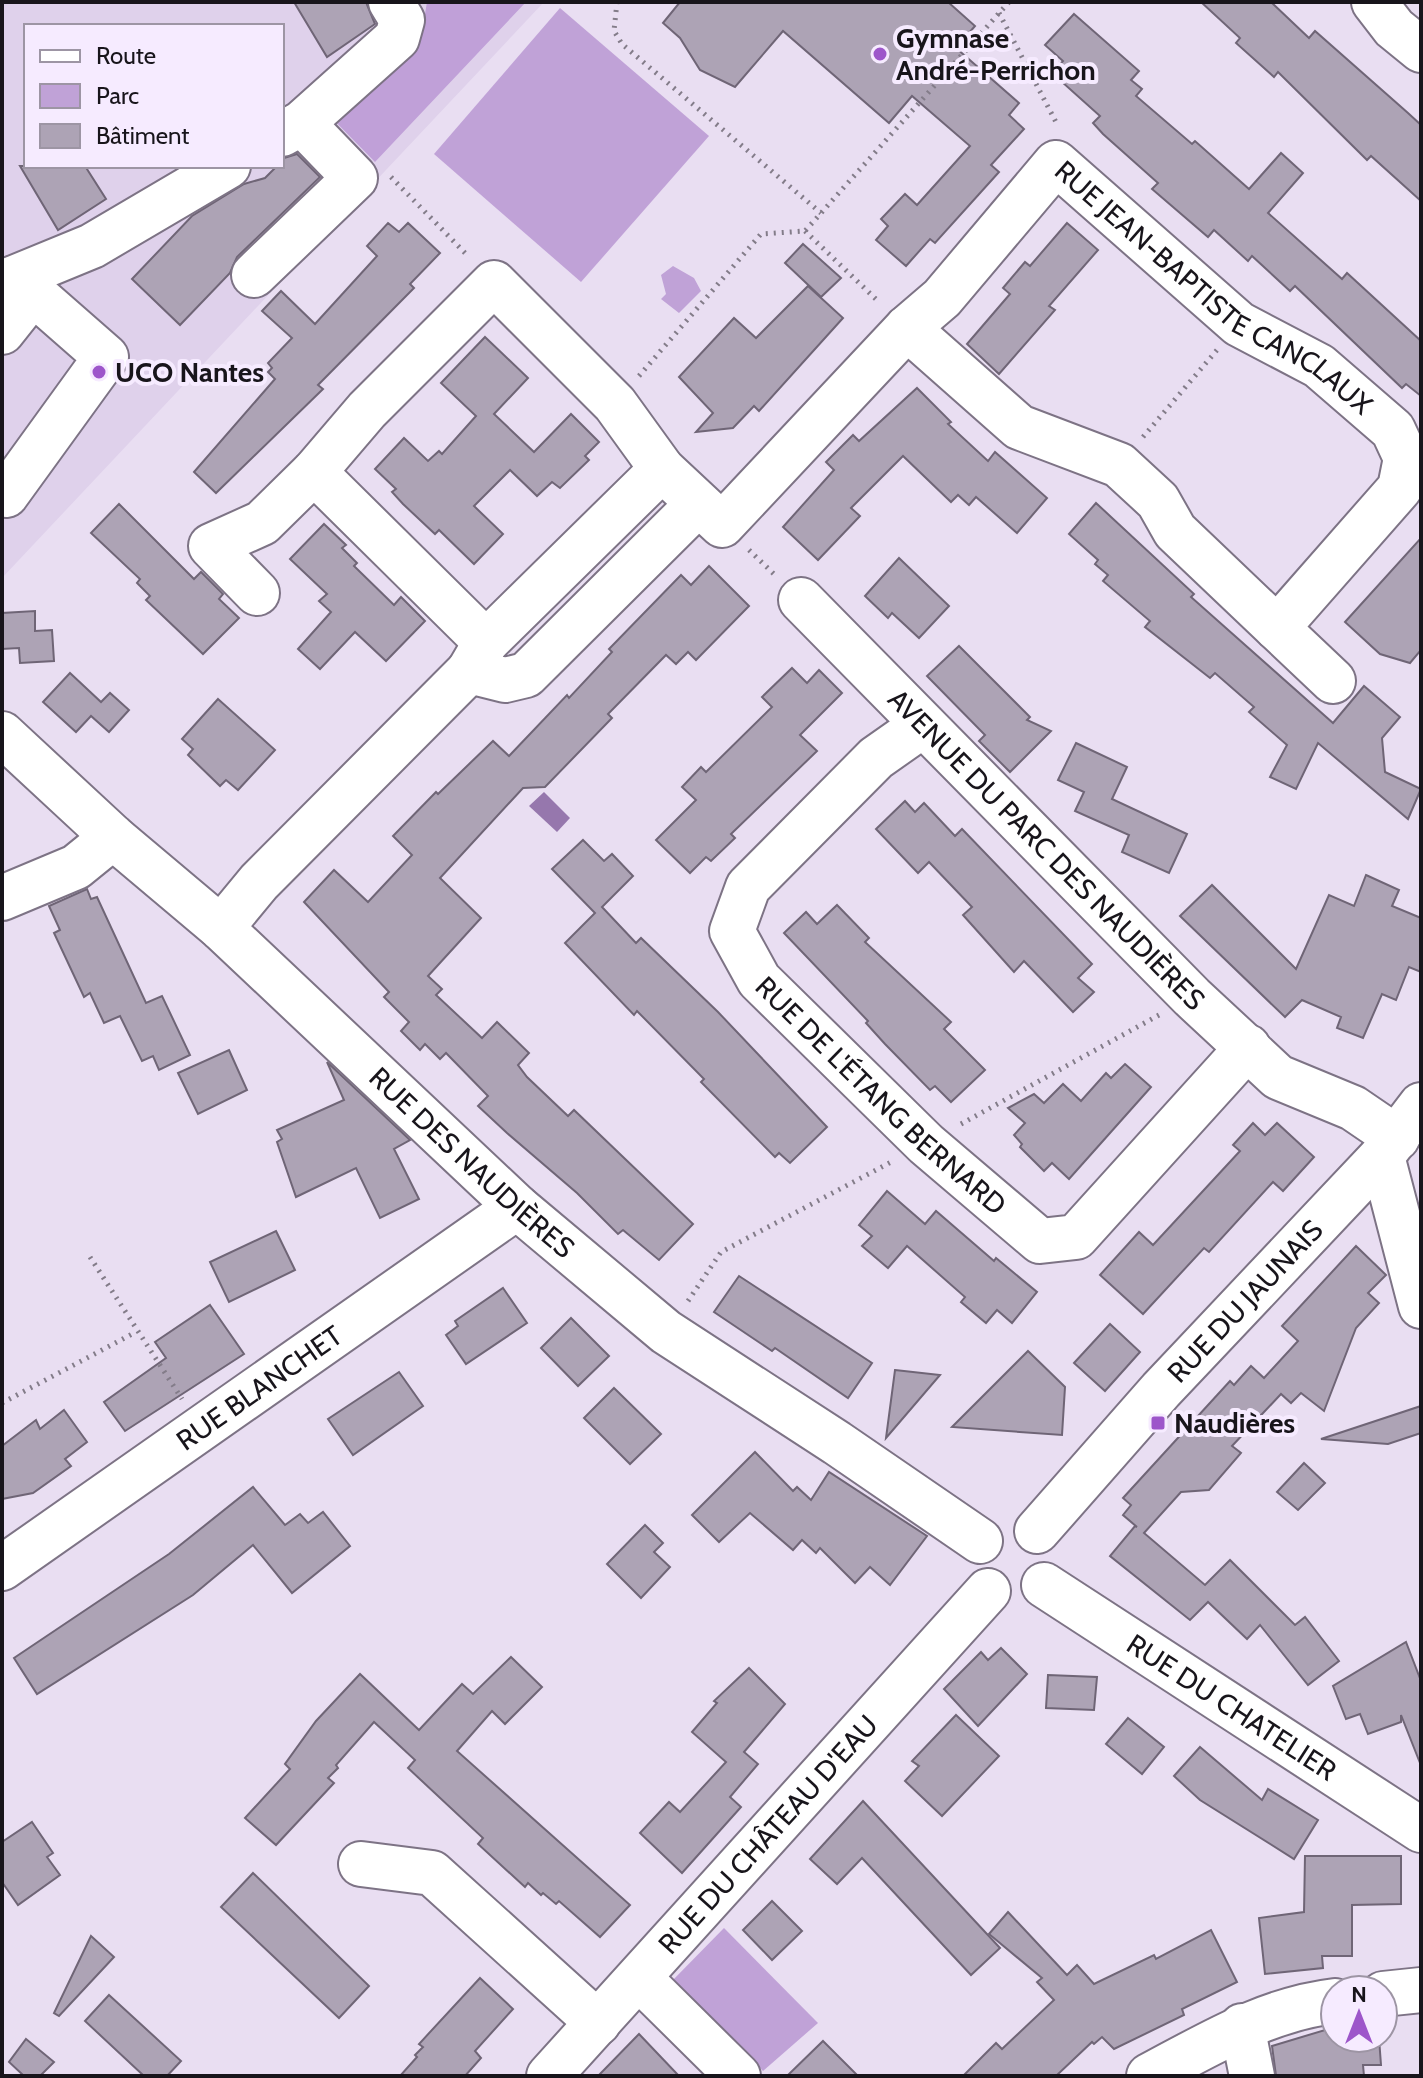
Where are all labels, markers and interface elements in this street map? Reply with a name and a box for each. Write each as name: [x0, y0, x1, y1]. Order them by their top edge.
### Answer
place label: Gymnase André-Perrichon: [896, 21, 1096, 87]
legend: [24, 24, 284, 168]
text: Route: [96, 41, 156, 70]
marker: Gymnase André-Perrichon: [871, 45, 889, 63]
text: Parc: [96, 81, 139, 110]
text: Bâtiment: [96, 121, 189, 150]
street label: RUE JEAN-BAPTISTE CANCLAUX: [1048, 153, 1380, 422]
place label: UCO Nantes: [115, 355, 264, 389]
marker: UCO Nantes: [90, 363, 108, 381]
street label: AVENUE DU PARC DES NAUDIÈRES: [881, 682, 1212, 1017]
street label: RUE DE L'ÉTANG BERNARD: [749, 969, 1013, 1222]
street label: RUE DES NAUDIÈRES: [362, 1060, 581, 1265]
street label: RUE DU JAUNAIS: [1160, 1213, 1330, 1389]
street label: RUE BLANCHET: [170, 1318, 348, 1457]
place label: Naudières: [1174, 1406, 1295, 1440]
marker: Naudières: [1149, 1414, 1167, 1432]
street label: RUE DU CHATELIER: [1121, 1627, 1343, 1788]
street label: RUE DU CHÂTEAU D'EAU: [651, 1708, 885, 1961]
north arrow: [1319, 1974, 1399, 2054]
text: N: [1351, 1981, 1367, 2008]

